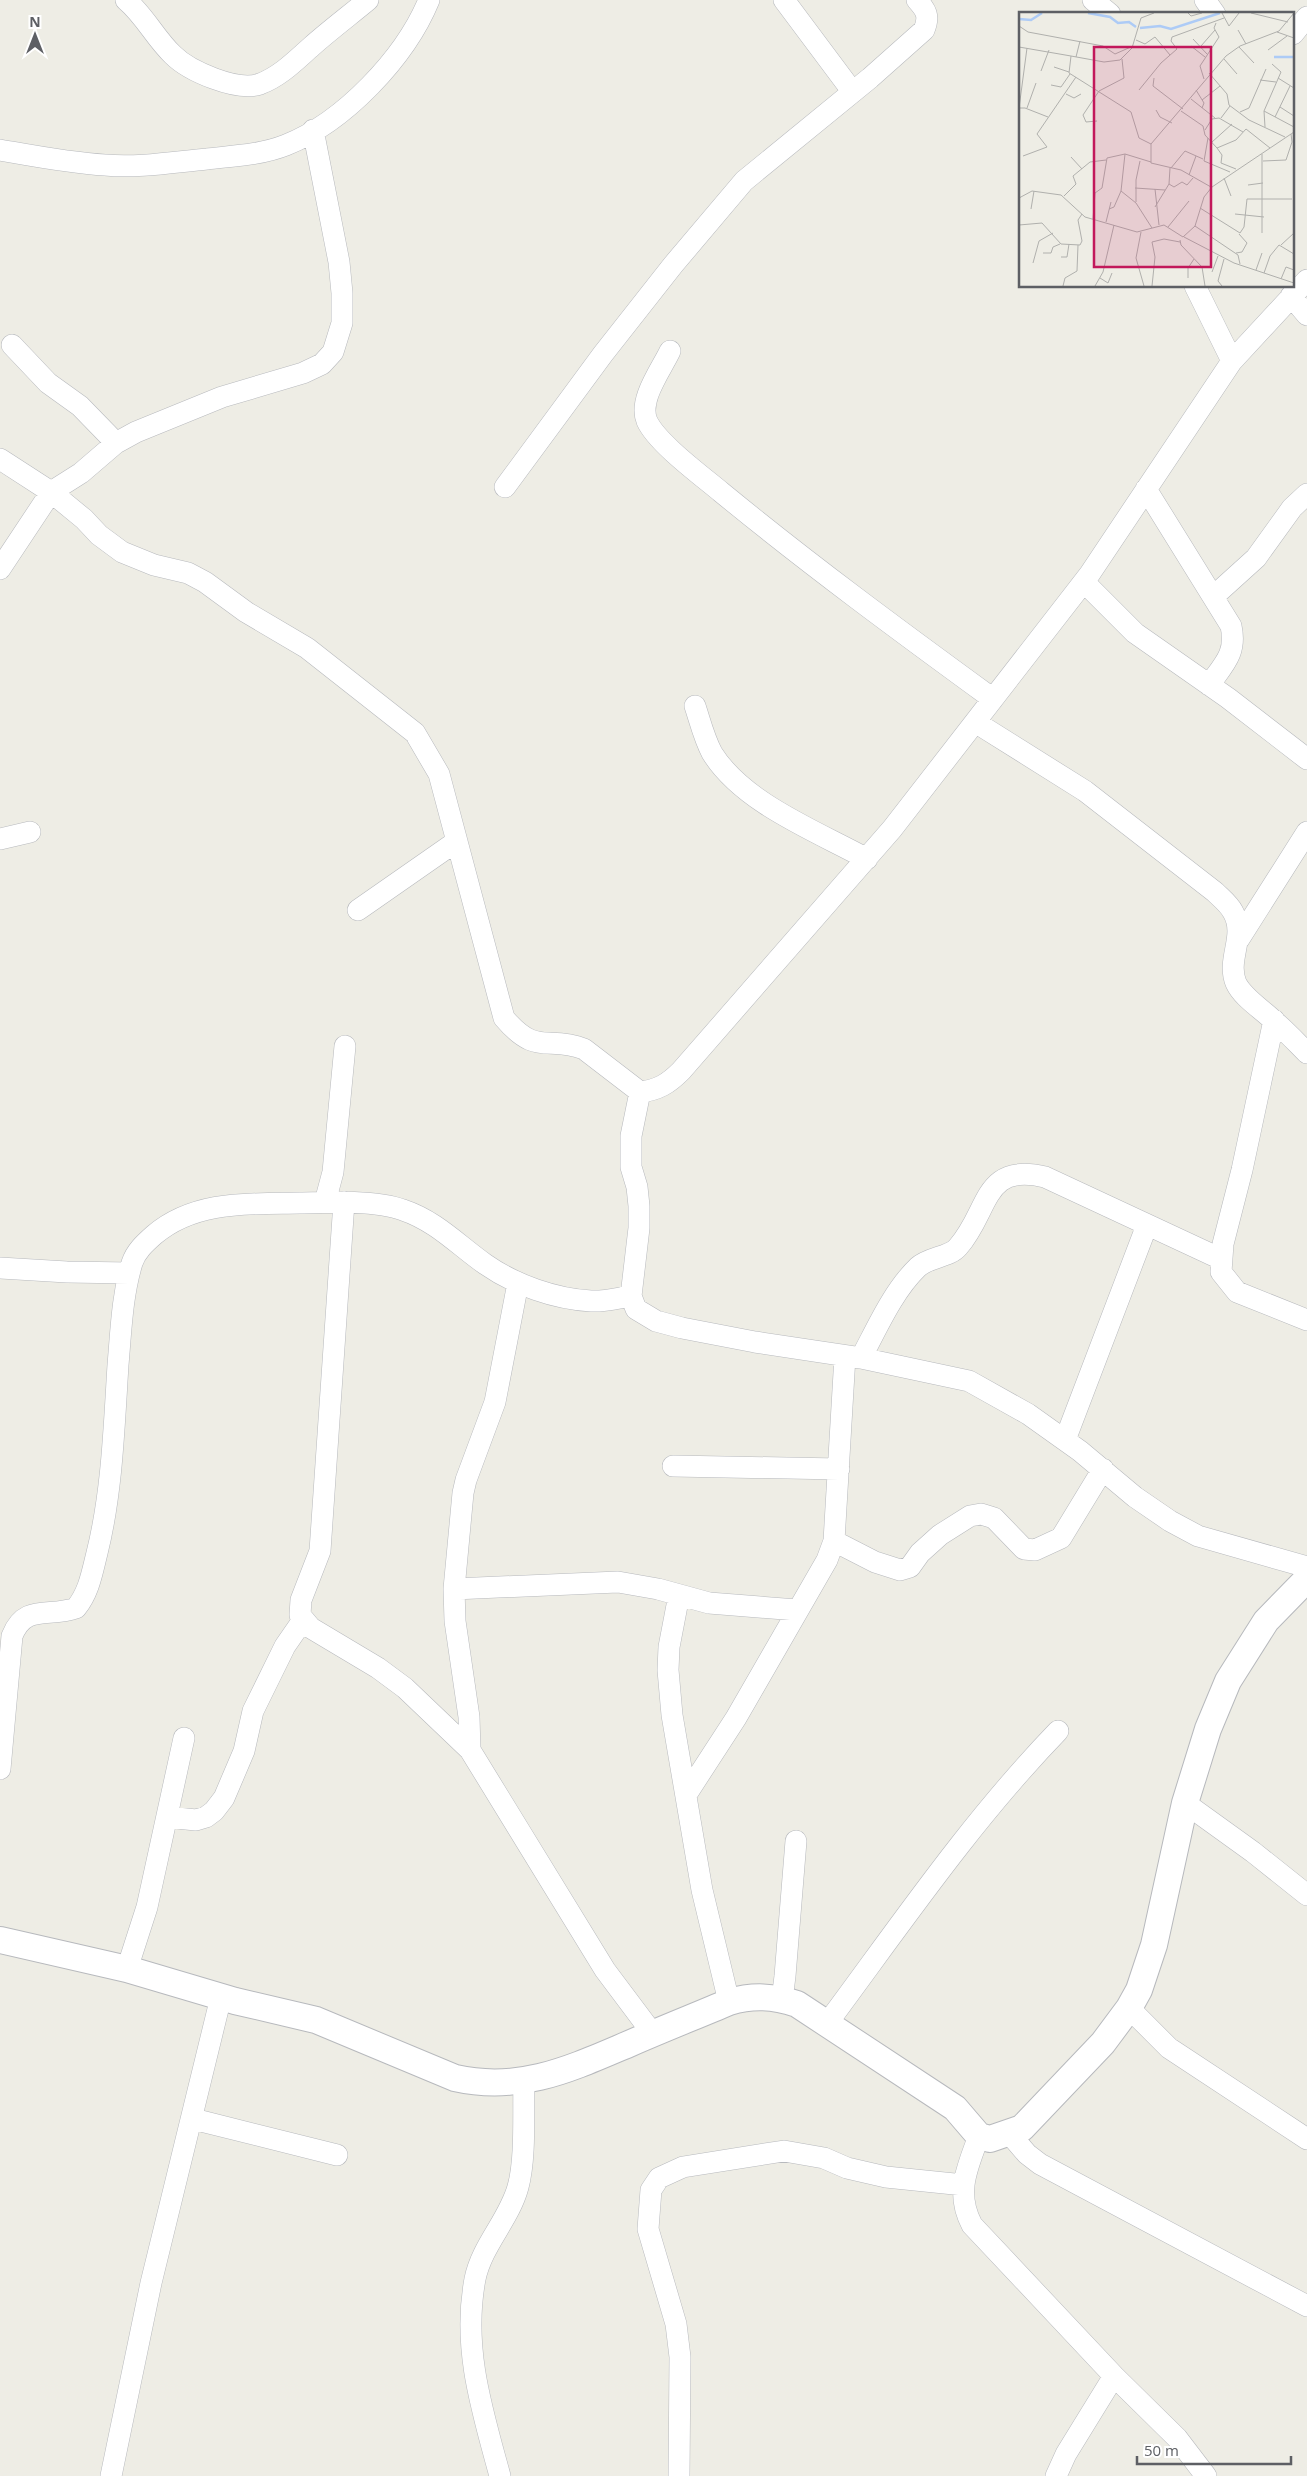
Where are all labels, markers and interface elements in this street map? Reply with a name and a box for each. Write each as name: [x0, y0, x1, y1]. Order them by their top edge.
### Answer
north arrow: [10, 10, 60, 60]
text: N: [29, 12, 41, 31]
inset map: [1019, 12, 1294, 288]
scale bar: [1137, 2434, 1291, 2466]
text: 50 m: [1144, 2440, 1179, 2460]

